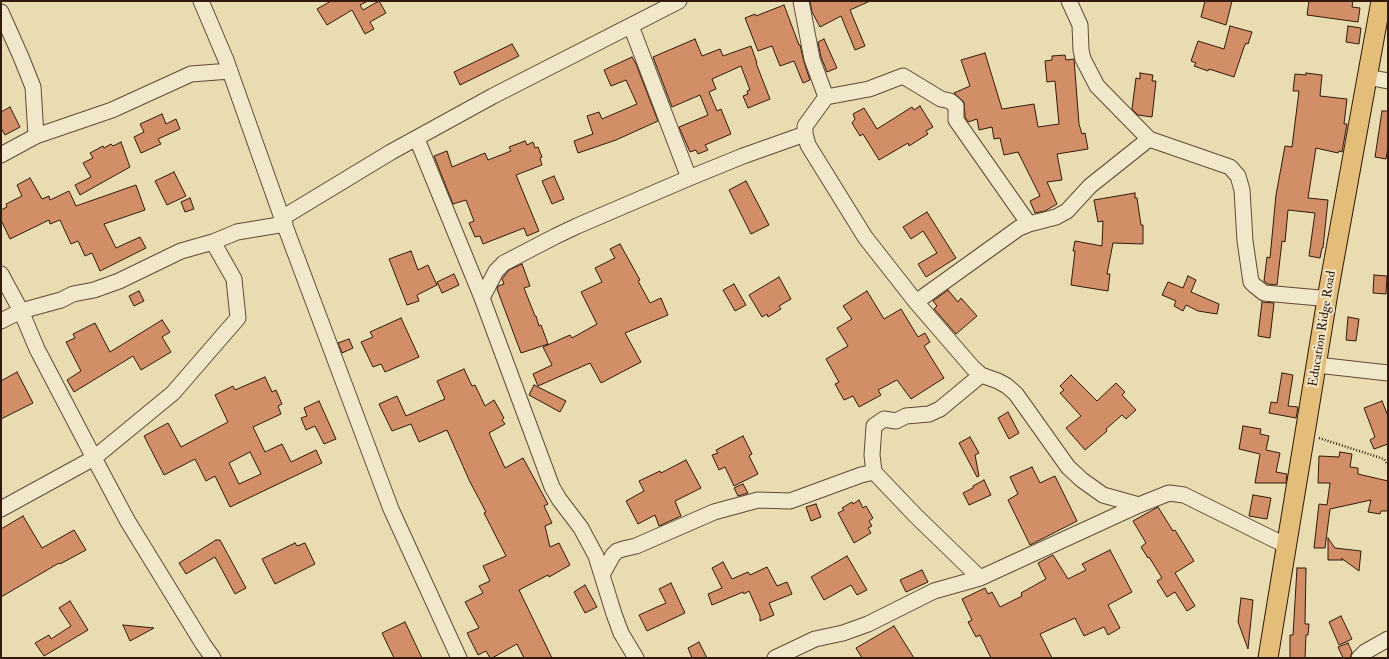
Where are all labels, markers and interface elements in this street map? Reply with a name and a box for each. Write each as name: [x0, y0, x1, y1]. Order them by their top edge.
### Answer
street label: Education Ridge Road: [1306, 270, 1340, 388]

